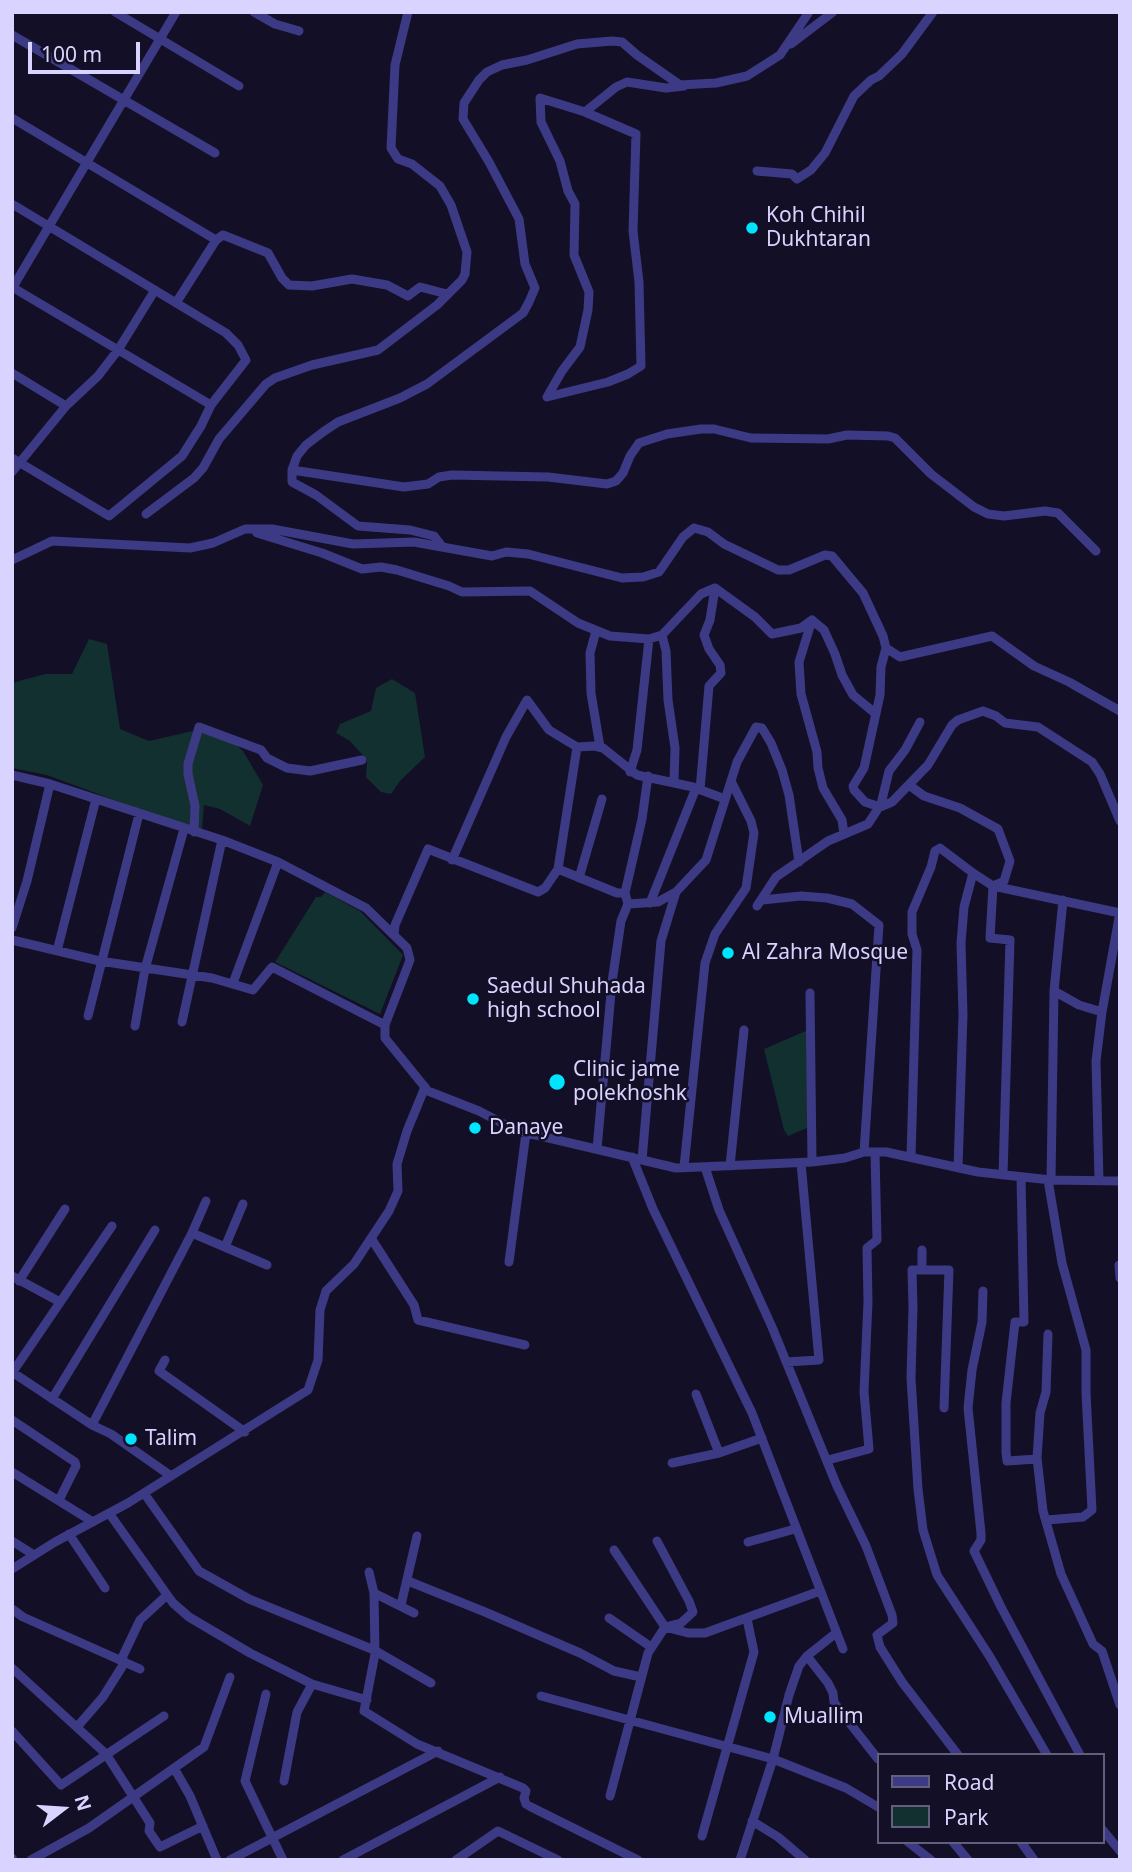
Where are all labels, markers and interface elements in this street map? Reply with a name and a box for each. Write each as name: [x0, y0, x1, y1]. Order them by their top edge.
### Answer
scale bar: [32, 28, 144, 72]
text: 100 m: [41, 40, 102, 68]
place label: Koh Chihil Dukhtaran: [766, 203, 871, 253]
marker: Koh Chihil Dukhtaran: [744, 220, 760, 236]
place label: Al Zahra Mosque: [742, 940, 908, 966]
marker: Al Zahra Mosque: [720, 945, 736, 961]
place label: Saedul Shuhada high school: [487, 974, 646, 1024]
marker: Saedul Shuhada high school: [465, 991, 481, 1007]
place label: Clinic jame polekhoshk: [573, 1057, 687, 1107]
marker: Clinic jame polekhoshk: [547, 1072, 567, 1092]
place label: Danaye: [489, 1115, 563, 1141]
marker: Danaye: [467, 1120, 483, 1136]
place label: Talim: [145, 1426, 197, 1452]
marker: Talim: [123, 1431, 139, 1447]
place label: Muallim: [784, 1704, 864, 1730]
marker: Muallim: [762, 1709, 778, 1725]
legend: [876, 1753, 1104, 1844]
text: Road: [944, 1768, 994, 1796]
north arrow: [28, 1774, 98, 1844]
text: N: [68, 1792, 98, 1814]
text: Park: [944, 1803, 988, 1831]

